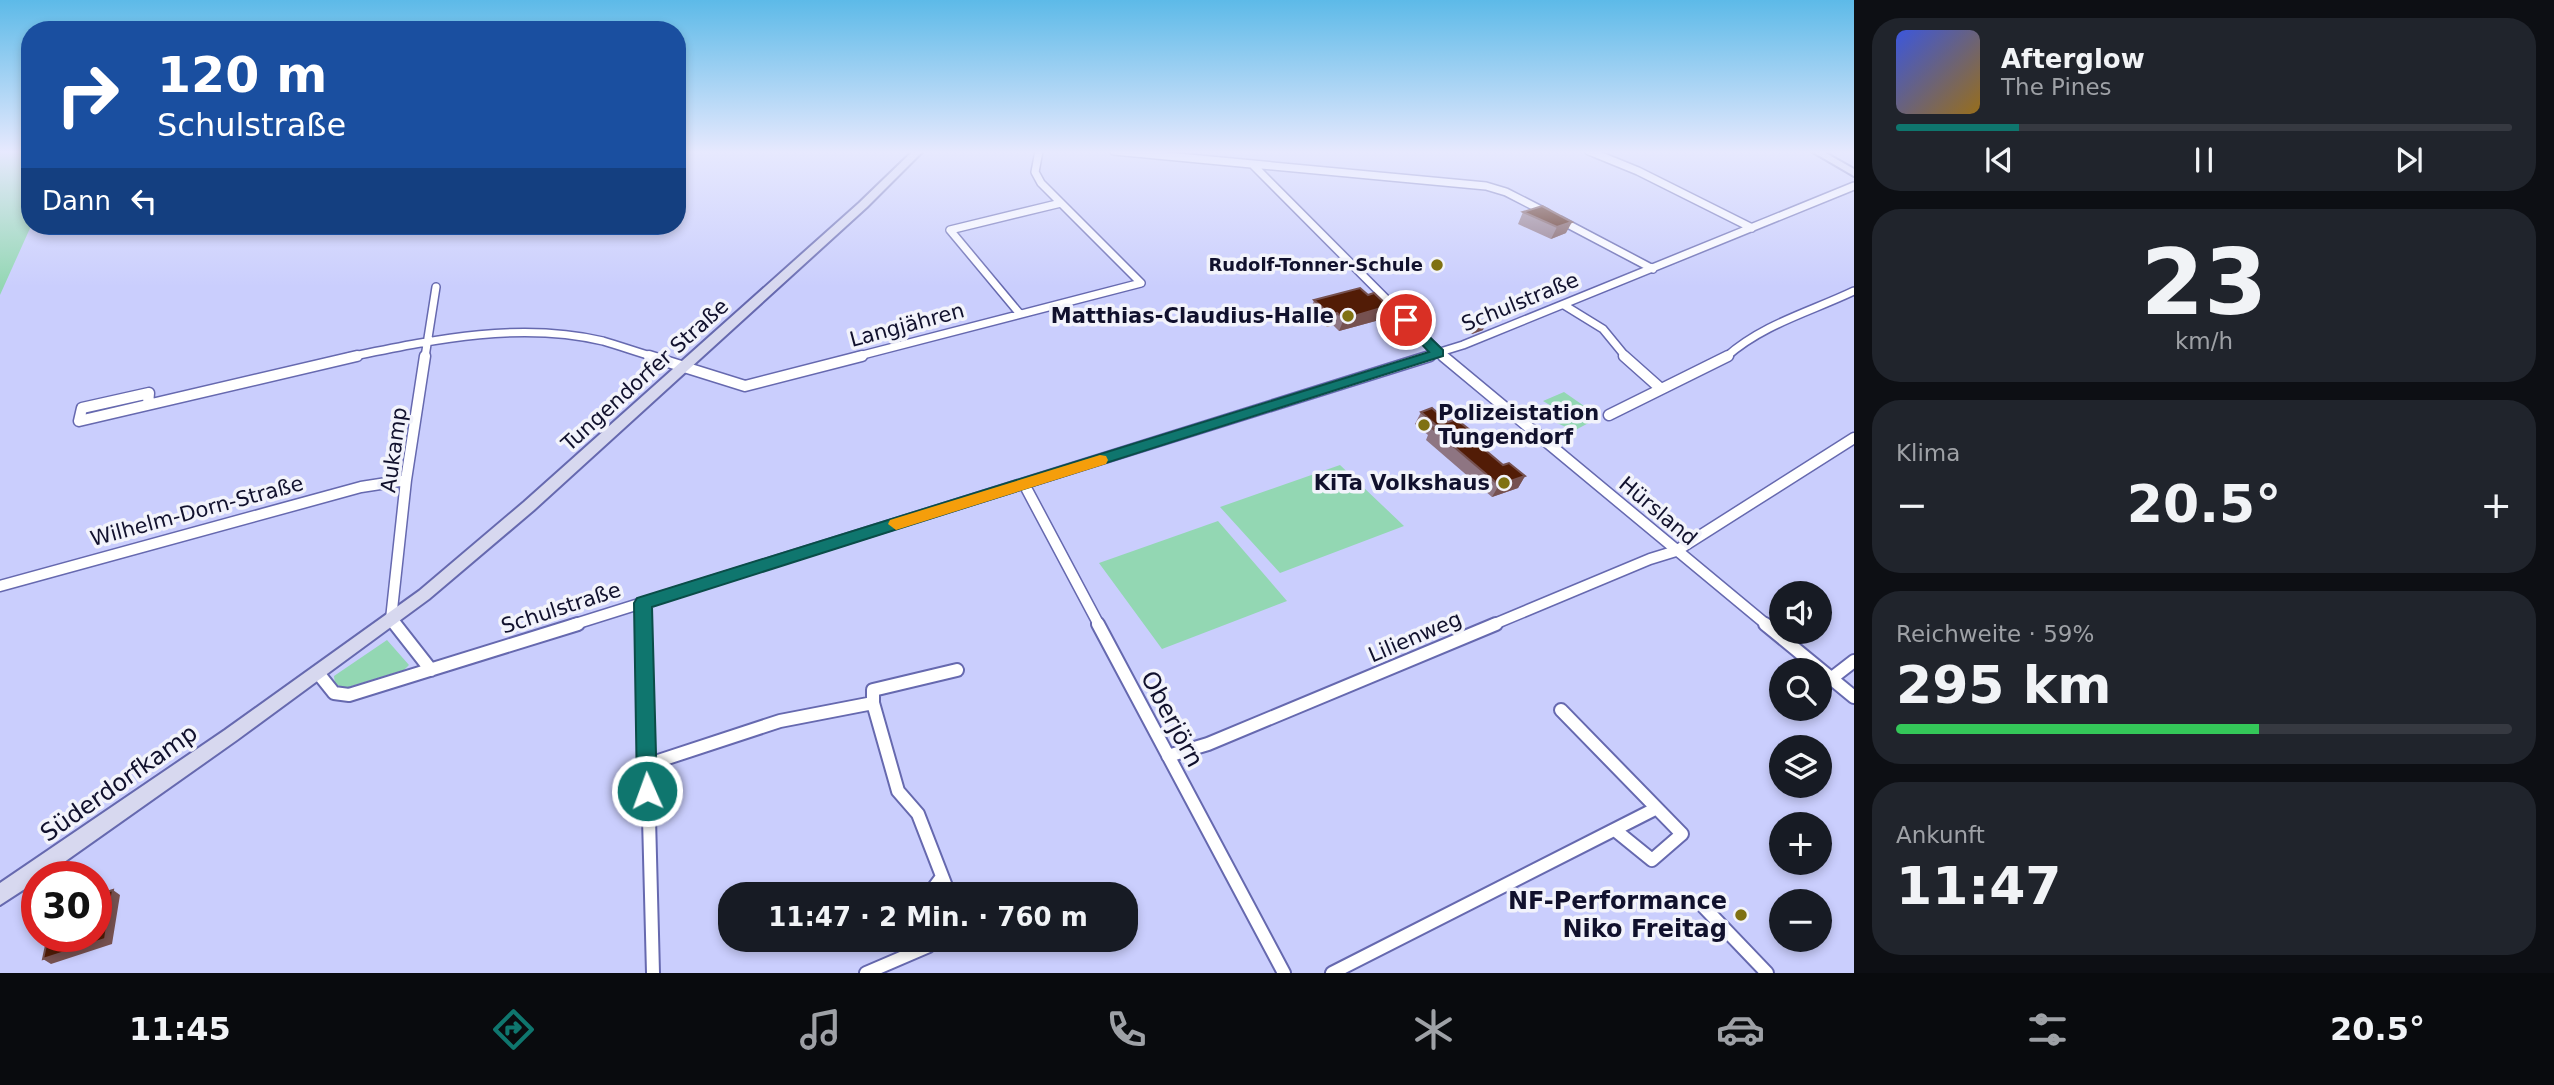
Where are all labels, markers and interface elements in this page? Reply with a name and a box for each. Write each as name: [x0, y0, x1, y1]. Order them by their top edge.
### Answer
text: Afterglow: [2001, 44, 2145, 74]
text: 120 m: [157, 47, 327, 104]
icon: right: [42, 49, 133, 140]
text: The Pines: [2001, 74, 2112, 100]
text: Schulstraße: [157, 106, 346, 144]
icon: previous: [1980, 141, 2018, 179]
icon: pause: [2185, 141, 2223, 179]
icon: next: [2390, 141, 2428, 179]
icon: left: [125, 182, 163, 220]
text: Dann: [42, 186, 111, 216]
text: 23: [2141, 230, 2267, 335]
place label: Rudolf-Tonner-Schule: [1208, 254, 1423, 275]
marker: Rudolf-Tonner-Schule: [1429, 257, 1445, 273]
street label: Schulstraße: [1458, 268, 1582, 336]
pin: [1376, 290, 1436, 350]
street label: Tungendorfer Straße: [556, 294, 733, 457]
street label: Langjähren: [847, 298, 967, 352]
icon: arrive: [1387, 301, 1425, 339]
place label: Matthias-Claudius-Halle: [1051, 304, 1334, 328]
marker: Matthias-Claudius-Halle: [1340, 308, 1356, 324]
text: km/h: [2175, 328, 2233, 354]
place label: Polizeistation Tungendorf: [1438, 401, 1599, 449]
street label: Aukamp: [376, 406, 412, 494]
marker: Polizeistation Tungendorf: [1416, 417, 1432, 433]
text: Klima: [1896, 440, 1960, 466]
street label: Wilhelm-Dorn-Straße: [88, 471, 306, 551]
place label: KiTa Volkshaus: [1314, 471, 1490, 495]
street label: Hürsland: [1614, 472, 1702, 550]
text: 20.5°: [2127, 474, 2281, 534]
marker: KiTa Volkshaus: [1496, 475, 1512, 491]
text: −: [1896, 483, 1928, 527]
text: +: [2480, 483, 2512, 527]
street label: Schulstraße: [498, 577, 624, 639]
map controls: [1769, 581, 1832, 952]
button: sound: [1769, 581, 1832, 644]
street label: Lilienweg: [1365, 607, 1465, 667]
text: Reichweite · 59%: [1896, 621, 2094, 647]
text: 295 km: [1896, 655, 2111, 715]
button: search: [1769, 658, 1832, 721]
street label: Oberjörn: [1135, 666, 1209, 772]
street label: Süderdorfkamp: [35, 718, 203, 848]
button: layers: [1769, 735, 1832, 798]
position arrow: [610, 754, 684, 828]
button: +: [1769, 812, 1832, 875]
text: Ankunft: [1896, 822, 1985, 848]
text: 11:47: [1896, 856, 2062, 916]
speed limit sign: 30: [21, 861, 112, 952]
place label: NF-Performance Niko Freitag: [1508, 887, 1727, 943]
button: −: [1769, 889, 1832, 952]
text: 11:47 · 2 Min. · 760 m: [768, 902, 1088, 932]
marker: NF-Performance Niko Freitag: [1733, 907, 1749, 923]
icon: directions: [489, 1005, 538, 1054]
icon: music: [796, 1005, 845, 1054]
icon: phone: [1102, 1005, 1151, 1054]
icon: climate: [1409, 1005, 1458, 1054]
icon: car: [1716, 1005, 1765, 1054]
icon: filters: [2023, 1005, 2072, 1054]
text: 11:45: [129, 1010, 231, 1048]
text: 20.5°: [2330, 1010, 2425, 1048]

